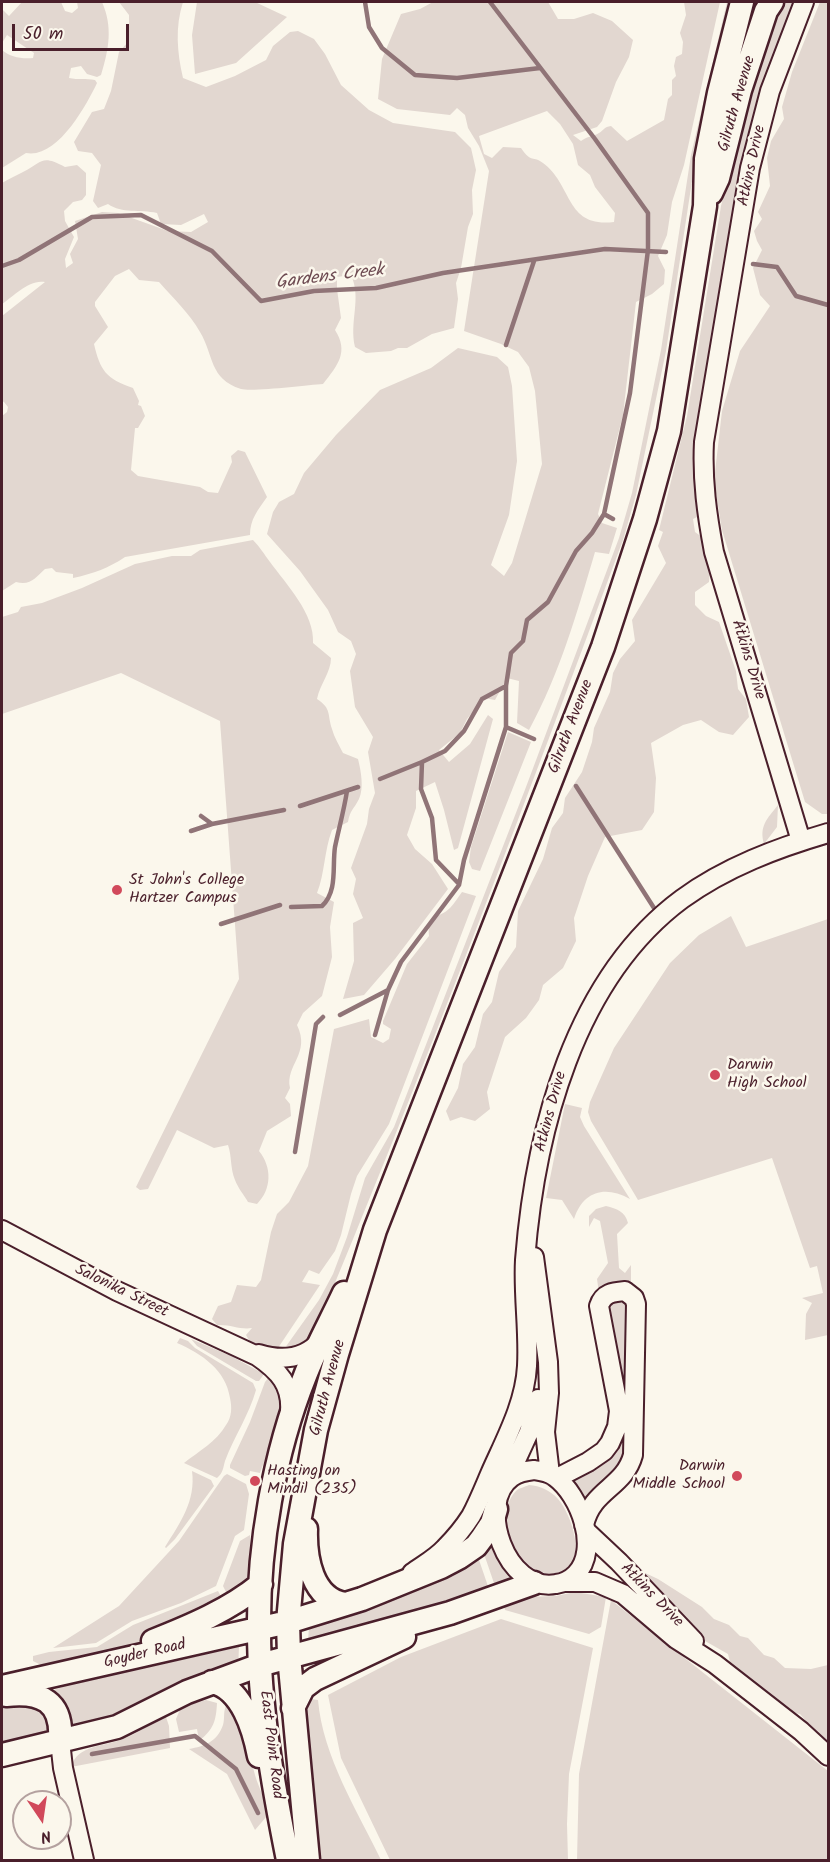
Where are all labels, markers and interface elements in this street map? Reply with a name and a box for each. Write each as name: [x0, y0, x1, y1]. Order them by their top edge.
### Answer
scale bar: [15, 12, 132, 50]
text: 50 m: [23, 20, 63, 49]
street label: Gilruth Avenue: [715, 54, 761, 154]
street label: Atkins Drive: [735, 124, 771, 208]
water label: Gardens Creek: [275, 261, 385, 295]
street label: Atkins Drive: [726, 618, 768, 702]
street label: Gilruth Avenue: [545, 677, 599, 777]
place label: St John's College Hartzer Campus: [129, 871, 244, 909]
marker: St John's College Hartzer Campus: [110, 883, 124, 897]
place label: Darwin High School: [727, 1056, 807, 1094]
marker: Darwin High School: [708, 1068, 722, 1082]
street label: Atkins Drive: [532, 1070, 572, 1154]
street label: Salonika Street: [71, 1261, 171, 1323]
street label: Gilruth Avenue: [307, 1338, 351, 1438]
place label: Darwin Middle School: [632, 1457, 725, 1495]
place label: Hasting on Mindil (235): [267, 1462, 357, 1500]
marker: Darwin Middle School: [730, 1469, 744, 1483]
marker: Hasting on Mindil (235): [248, 1474, 262, 1488]
street label: Atkins Drive: [615, 1560, 687, 1632]
street label: Goyder Road: [102, 1636, 188, 1674]
street label: East Point Road: [254, 1690, 286, 1800]
north arrow: [12, 1790, 72, 1850]
text: N: [38, 1823, 53, 1849]

